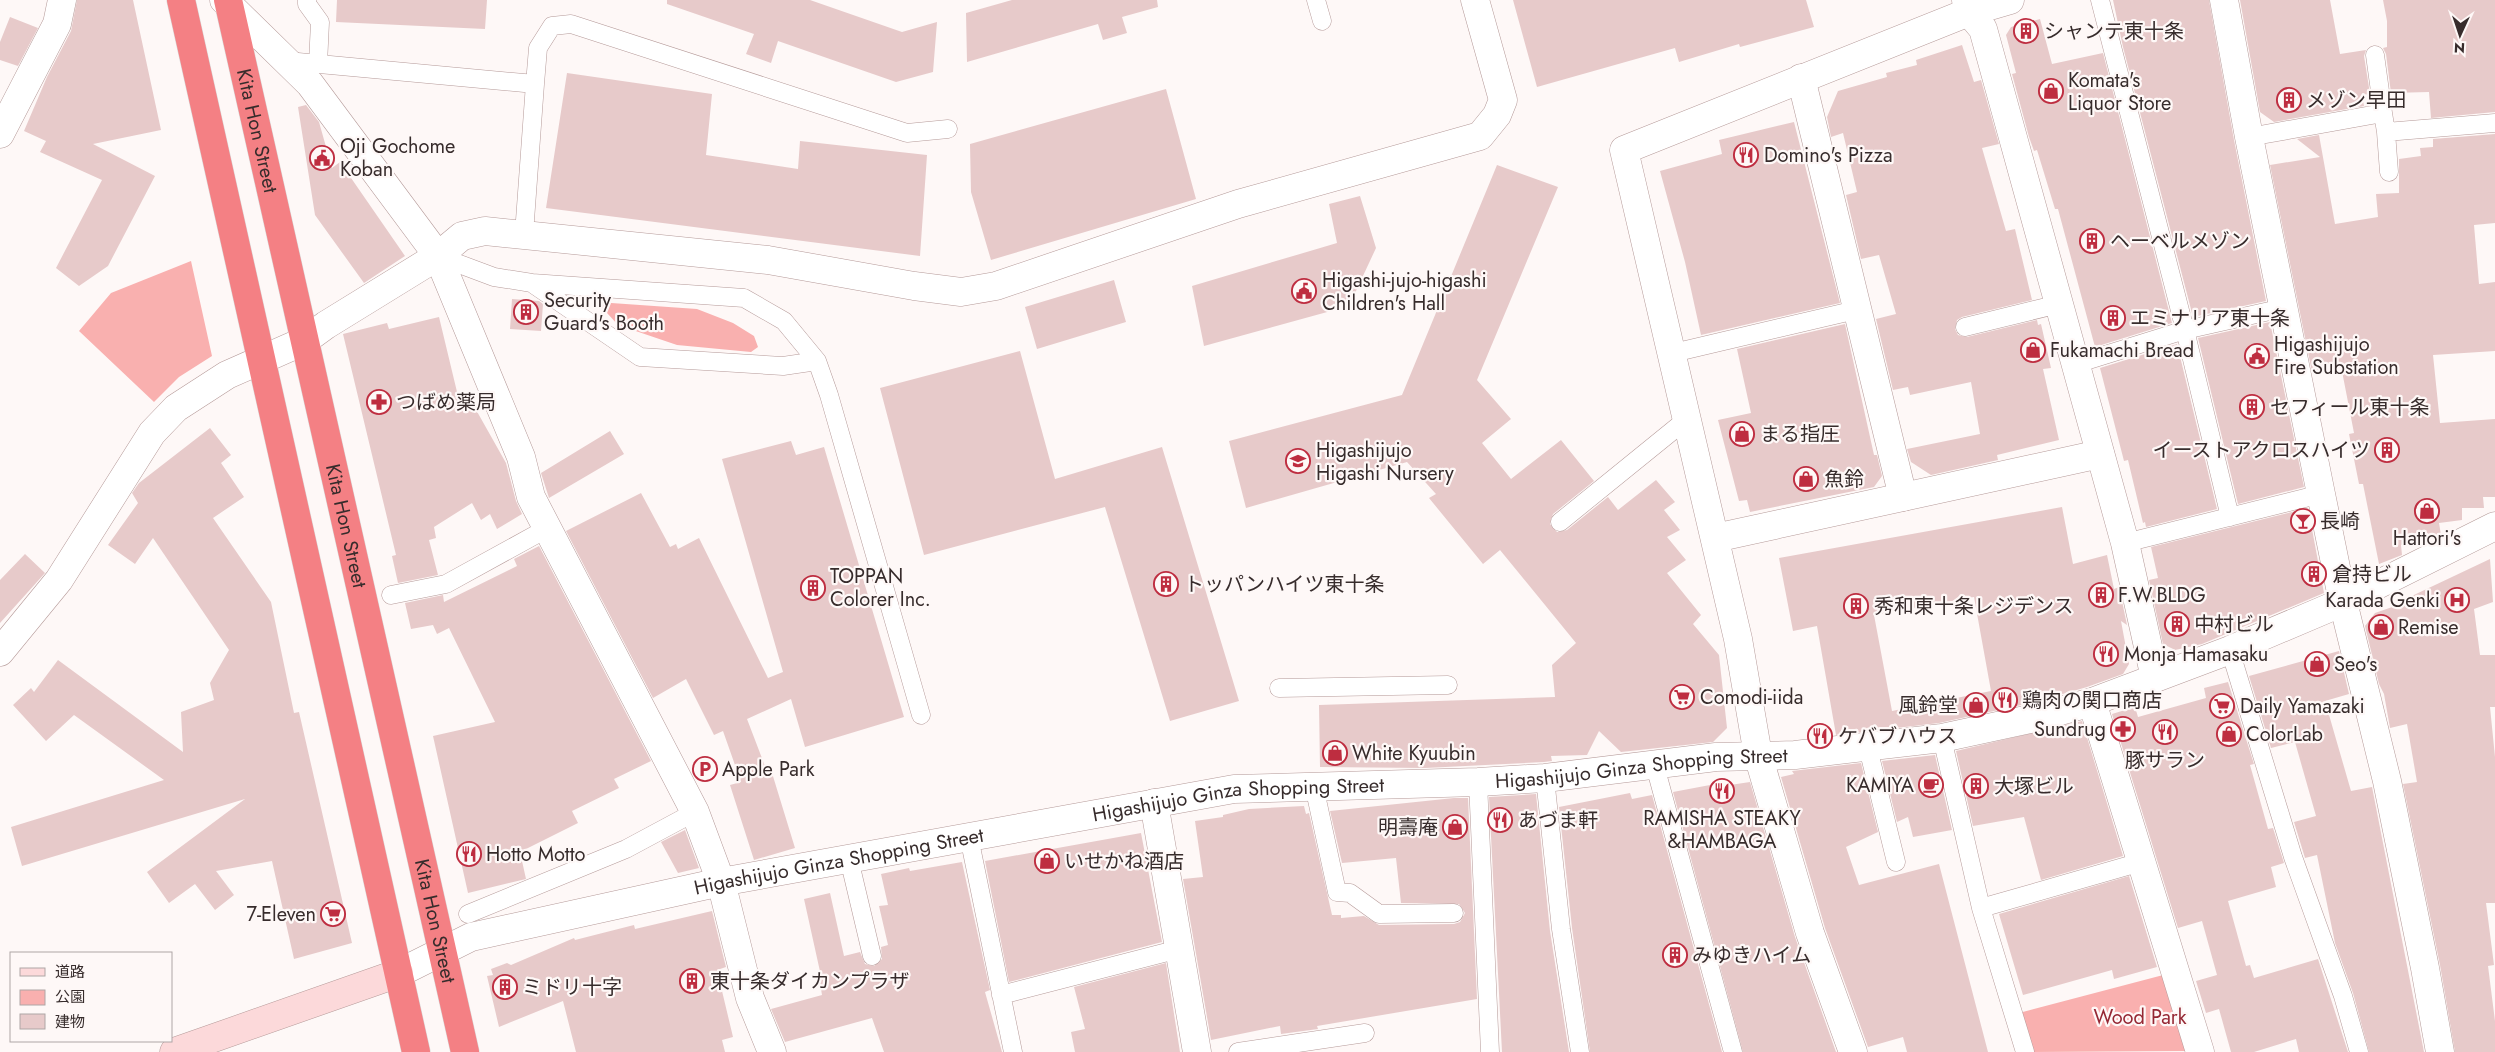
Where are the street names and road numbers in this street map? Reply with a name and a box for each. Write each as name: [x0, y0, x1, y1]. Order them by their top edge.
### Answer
street label: Kita Hon Street: [229, 66, 286, 196]
street label: Kita Hon Street: [318, 461, 375, 591]
street label: Higashijujo Ginza Shopping Street: [1494, 741, 1788, 795]
street label: Higashijujo Ginza Shopping Street: [1090, 770, 1385, 829]
street label: Higashijujo Ginza Shopping Street: [691, 820, 986, 902]
street label: Kita Hon Street: [407, 856, 464, 986]

